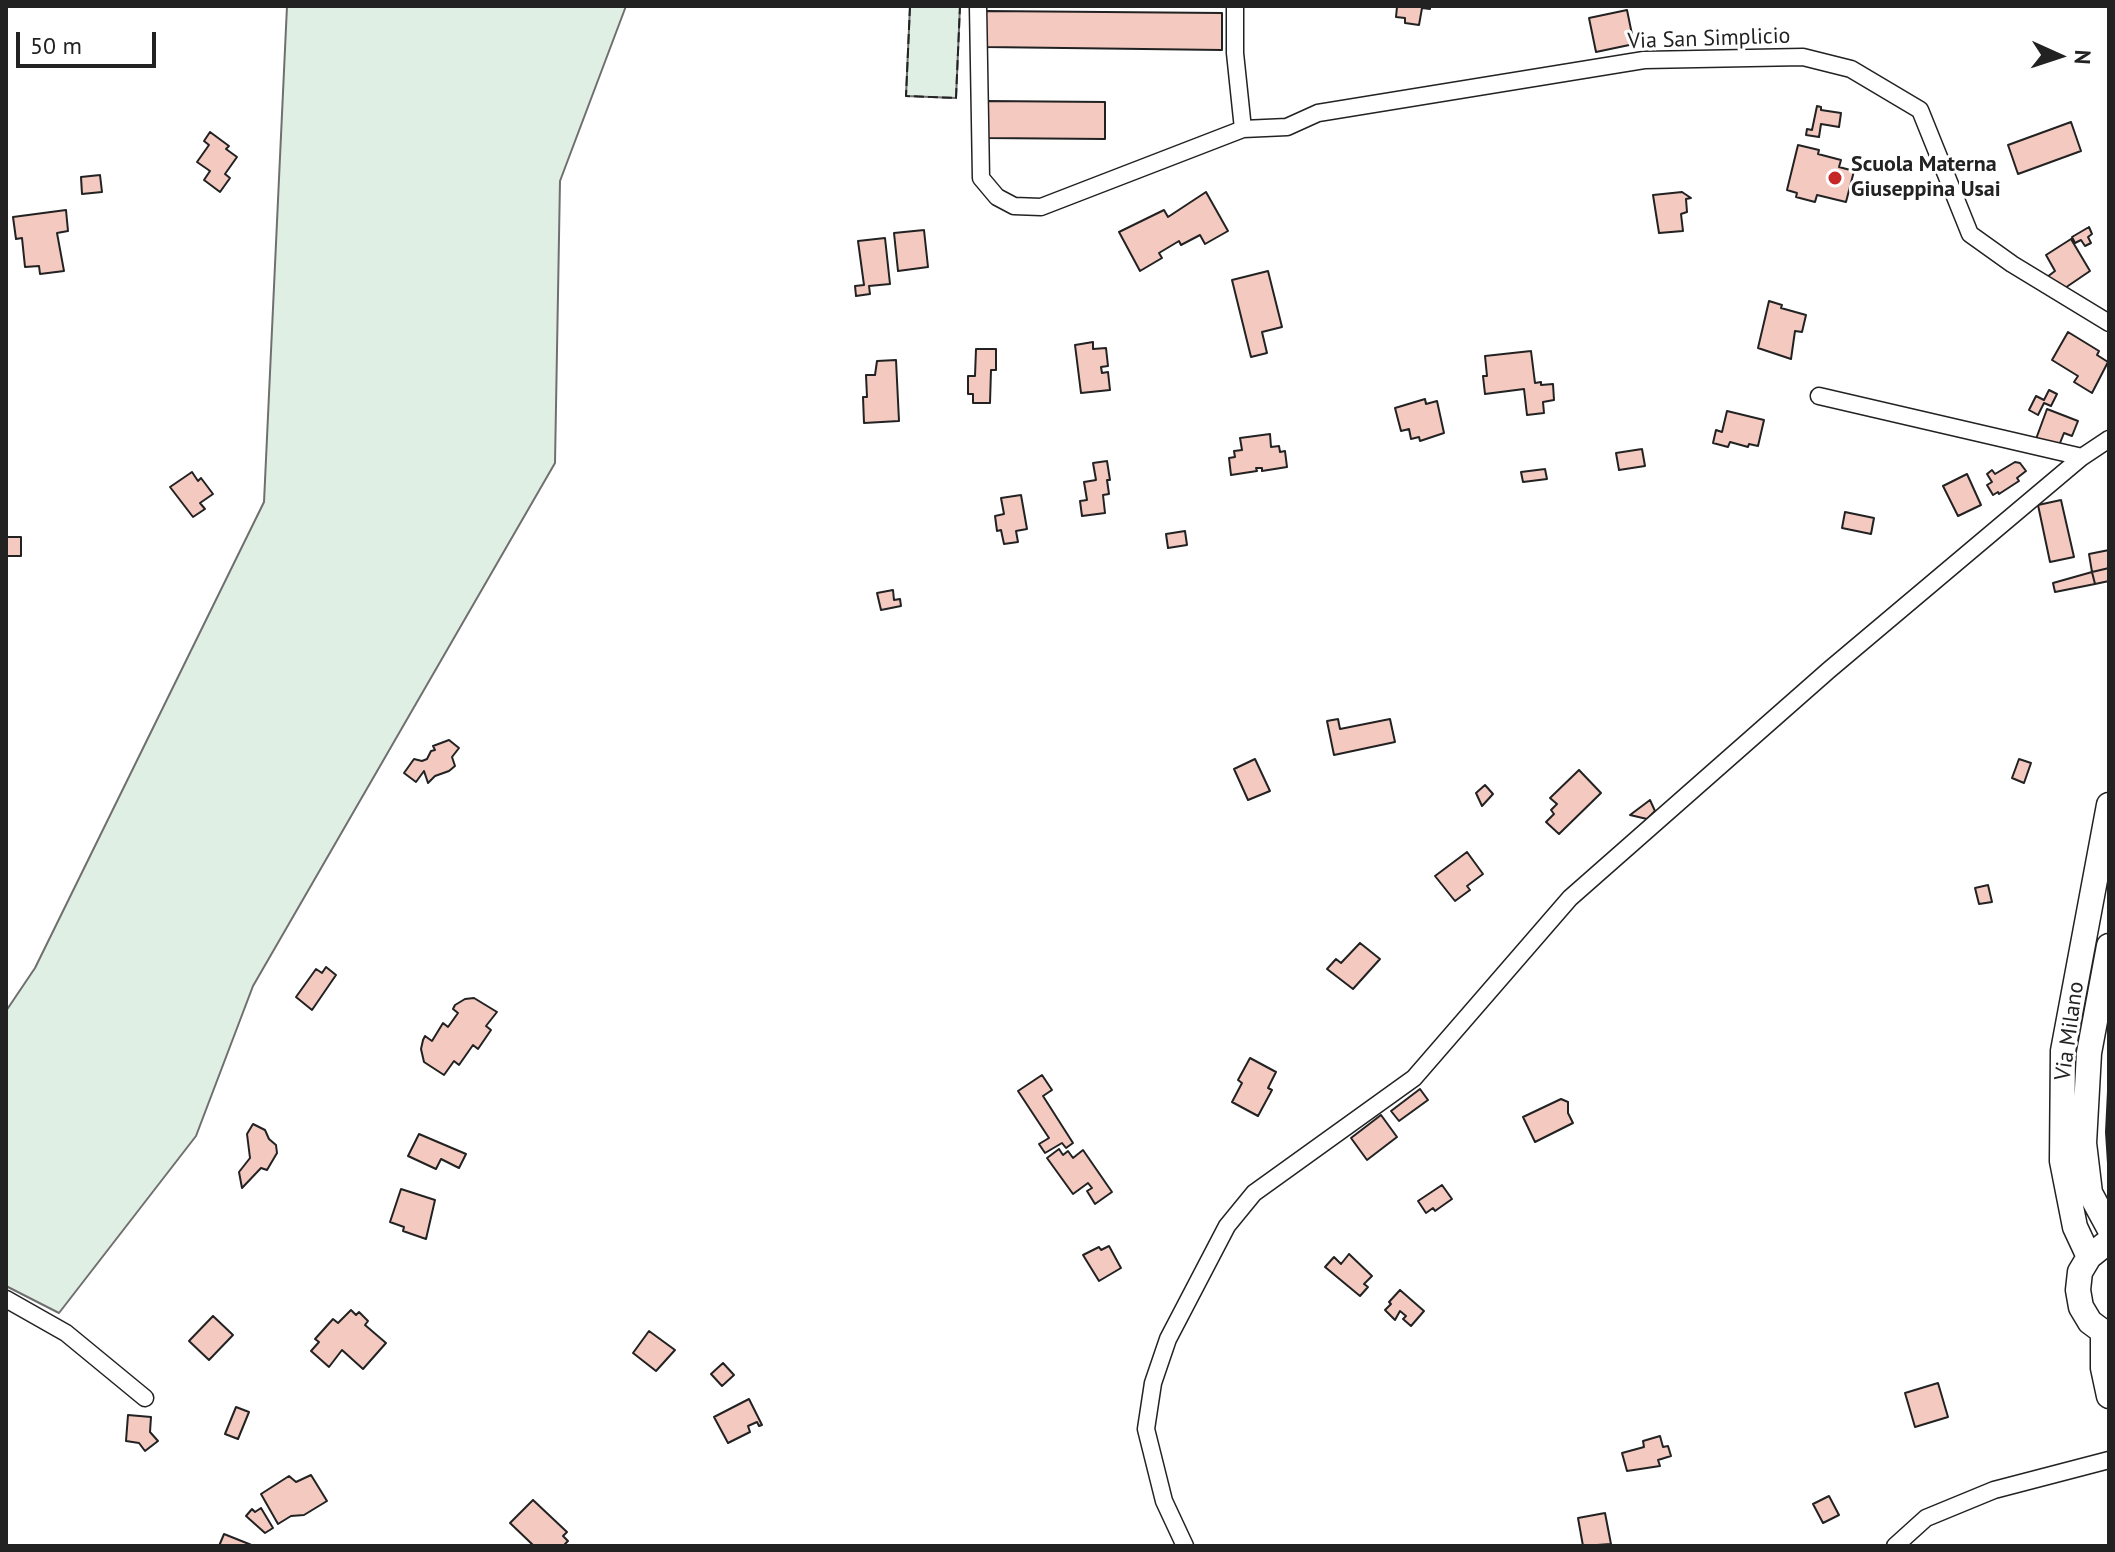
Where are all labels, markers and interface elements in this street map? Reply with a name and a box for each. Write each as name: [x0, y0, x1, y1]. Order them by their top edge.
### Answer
scale bar: [20, 16, 160, 66]
north arrow: [2019, 16, 2099, 96]
street label: Via San Simplicio: [1627, 23, 1791, 55]
text: 50 m: [30, 30, 82, 61]
text: N: [2069, 49, 2097, 65]
place label: Scuola Materna Giuseppina Usai: [1851, 152, 2001, 204]
marker: Scuola Materna Giuseppina Usai: [1826, 169, 1844, 187]
street label: Via Milano: [2050, 980, 2090, 1082]

